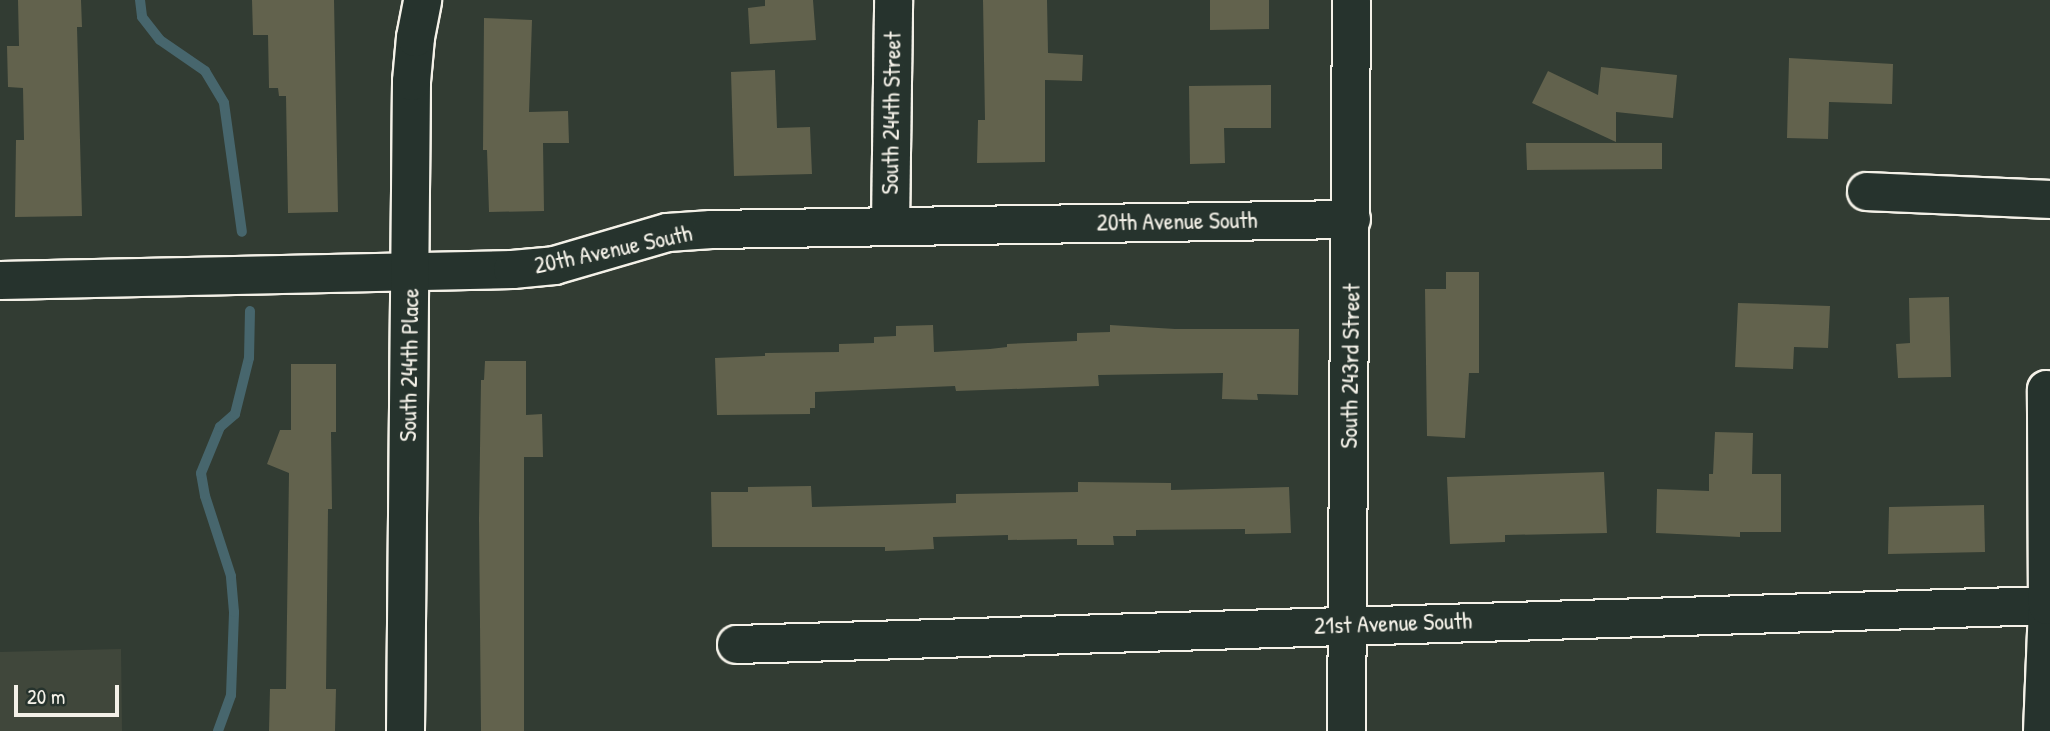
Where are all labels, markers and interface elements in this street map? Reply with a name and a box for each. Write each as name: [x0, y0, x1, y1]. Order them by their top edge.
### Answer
street label: South 244th Street: [875, 31, 907, 195]
street label: 20th Avenue South: [1096, 205, 1258, 237]
street label: 20th Avenue South: [531, 218, 695, 280]
street label: South 243rd Street: [1334, 283, 1366, 449]
street label: South 244th Place: [393, 288, 425, 442]
street label: 21st Avenue South: [1314, 606, 1472, 640]
scale bar: [18, 672, 122, 716]
text: 20 m: [27, 682, 65, 711]

